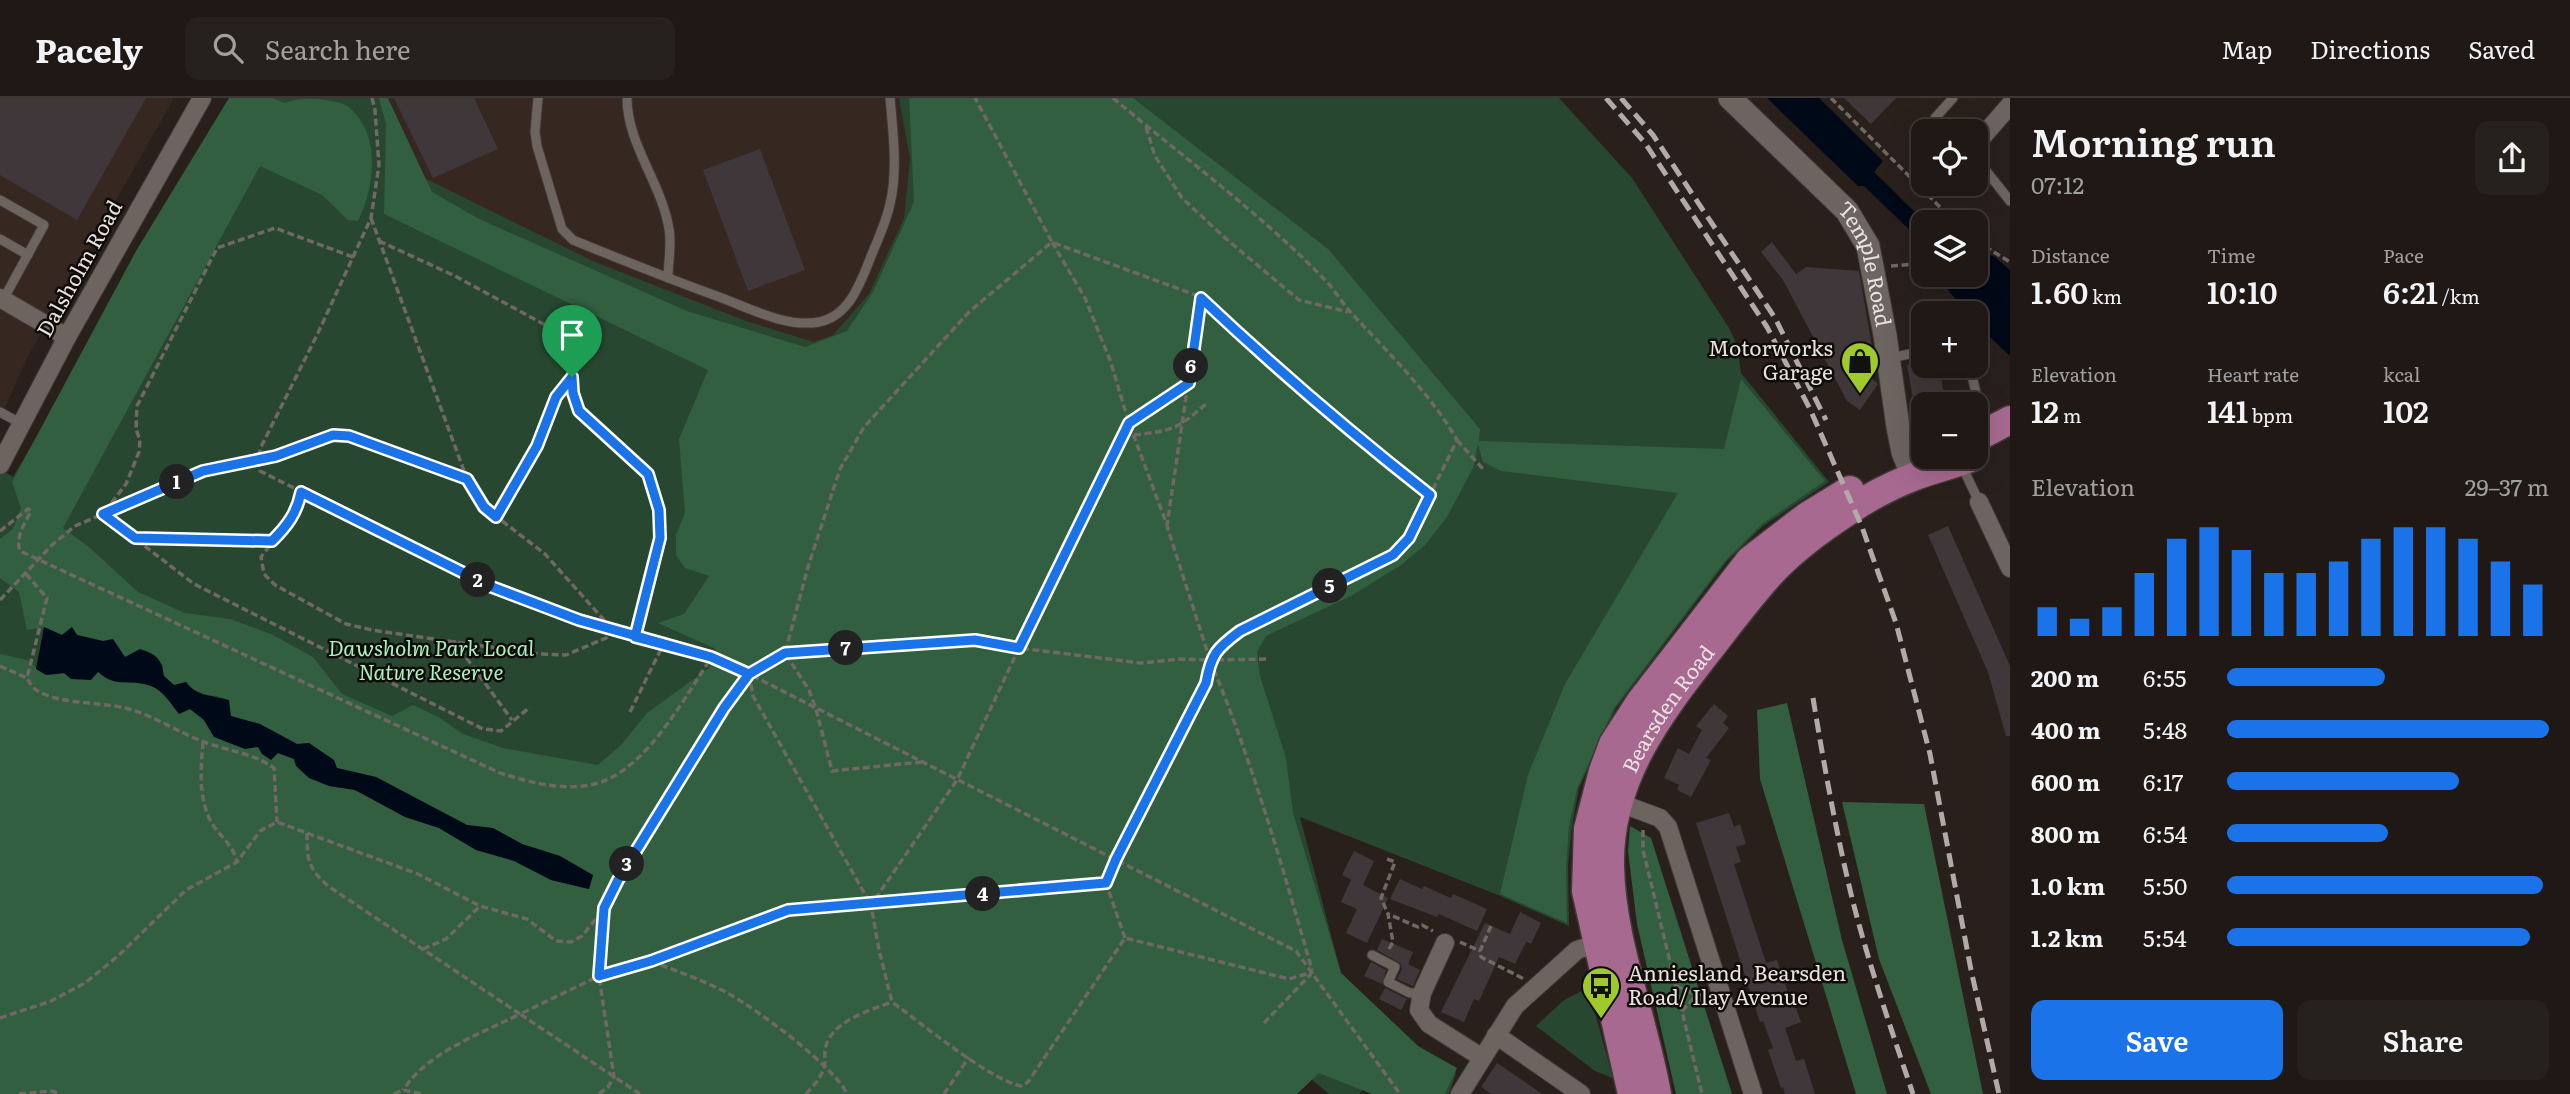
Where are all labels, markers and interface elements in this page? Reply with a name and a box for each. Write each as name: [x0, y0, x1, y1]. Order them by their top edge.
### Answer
search box: [185, 17, 675, 80]
text: Pacely: [35, 24, 143, 73]
icon: search: [209, 29, 247, 67]
text: Search here: [265, 29, 411, 68]
text: Map: [2221, 31, 2272, 66]
text: Directions: [2310, 31, 2430, 66]
text: Saved: [2468, 31, 2535, 66]
text: Morning run: [2031, 112, 2276, 169]
map controls: [1911, 119, 1988, 469]
button: locate: [1911, 119, 1988, 196]
button: share: [2475, 121, 2549, 195]
text: 07:12: [2031, 167, 2084, 201]
street label: Temple Road: [1832, 193, 1901, 329]
street label: Dalsholm Road: [27, 194, 128, 342]
button: layers: [1911, 210, 1988, 287]
text: Distance: [2031, 241, 2110, 269]
text: Time: [2207, 241, 2255, 269]
text: Pace: [2383, 241, 2424, 269]
text: 1.60: [2031, 269, 2088, 313]
text: 10:10: [2207, 269, 2278, 313]
text: 6:21: [2383, 269, 2438, 313]
text: km: [2088, 282, 2122, 310]
text: /km: [2438, 282, 2480, 310]
button: +: [1911, 301, 1988, 378]
pin: [542, 305, 602, 377]
icon: arrive: [553, 316, 591, 354]
place label: Motorworks Garage: [1708, 331, 1833, 386]
shop icon: Motorworks Garage: [1839, 340, 1881, 395]
pin: 6: [1174, 348, 1208, 384]
text: 6: [1185, 351, 1196, 379]
text: Elevation: [2031, 360, 2117, 388]
text: Heart rate: [2207, 360, 2299, 388]
text: kcal: [2383, 360, 2420, 388]
text: 12: [2031, 388, 2059, 432]
text: 141: [2207, 388, 2248, 432]
text: 102: [2383, 388, 2429, 432]
button: −: [1911, 392, 1988, 469]
text: m: [2059, 401, 2081, 429]
text: bpm: [2248, 401, 2293, 429]
pin: 1: [160, 464, 194, 500]
text: 1: [173, 467, 180, 495]
text: Elevation: [2031, 469, 2135, 503]
text: 29–37 m: [2465, 469, 2549, 503]
pin: 2: [461, 562, 496, 598]
text: 2: [472, 565, 483, 593]
pin: 5: [1312, 568, 1348, 603]
text: 5: [1324, 571, 1335, 599]
pin: 7: [828, 630, 864, 666]
park label: Dawsholm Park Local Nature Reserve: [328, 631, 534, 686]
text: 7: [840, 633, 851, 661]
street label: Bearsden Road: [1613, 637, 1720, 777]
text: 200 m: [2031, 660, 2099, 694]
text: 6:55: [2143, 660, 2186, 694]
text: 400 m: [2031, 712, 2101, 746]
text: 5:48: [2143, 712, 2187, 746]
text: 600 m: [2031, 764, 2100, 798]
text: 6:17: [2143, 764, 2183, 798]
text: 800 m: [2031, 816, 2100, 850]
text: 6:54: [2143, 816, 2187, 850]
pin: 3: [610, 846, 644, 882]
text: 3: [621, 849, 632, 877]
text: 1.0 km: [2031, 868, 2105, 902]
text: 5:50: [2143, 868, 2187, 902]
pin: 4: [965, 876, 1000, 912]
text: 4: [977, 879, 988, 907]
text: 1.2 km: [2031, 920, 2103, 954]
text: 5:54: [2143, 920, 2187, 954]
place label: Anniesland, Bearsden Road/ Ilay Avenue: [1628, 956, 1846, 1011]
bus stop icon: Anniesland, Bearsden Road/ Ilay Avenue: [1580, 965, 1622, 1020]
button: Save: [2031, 1000, 2283, 1080]
button: Share: [2297, 1000, 2549, 1080]

